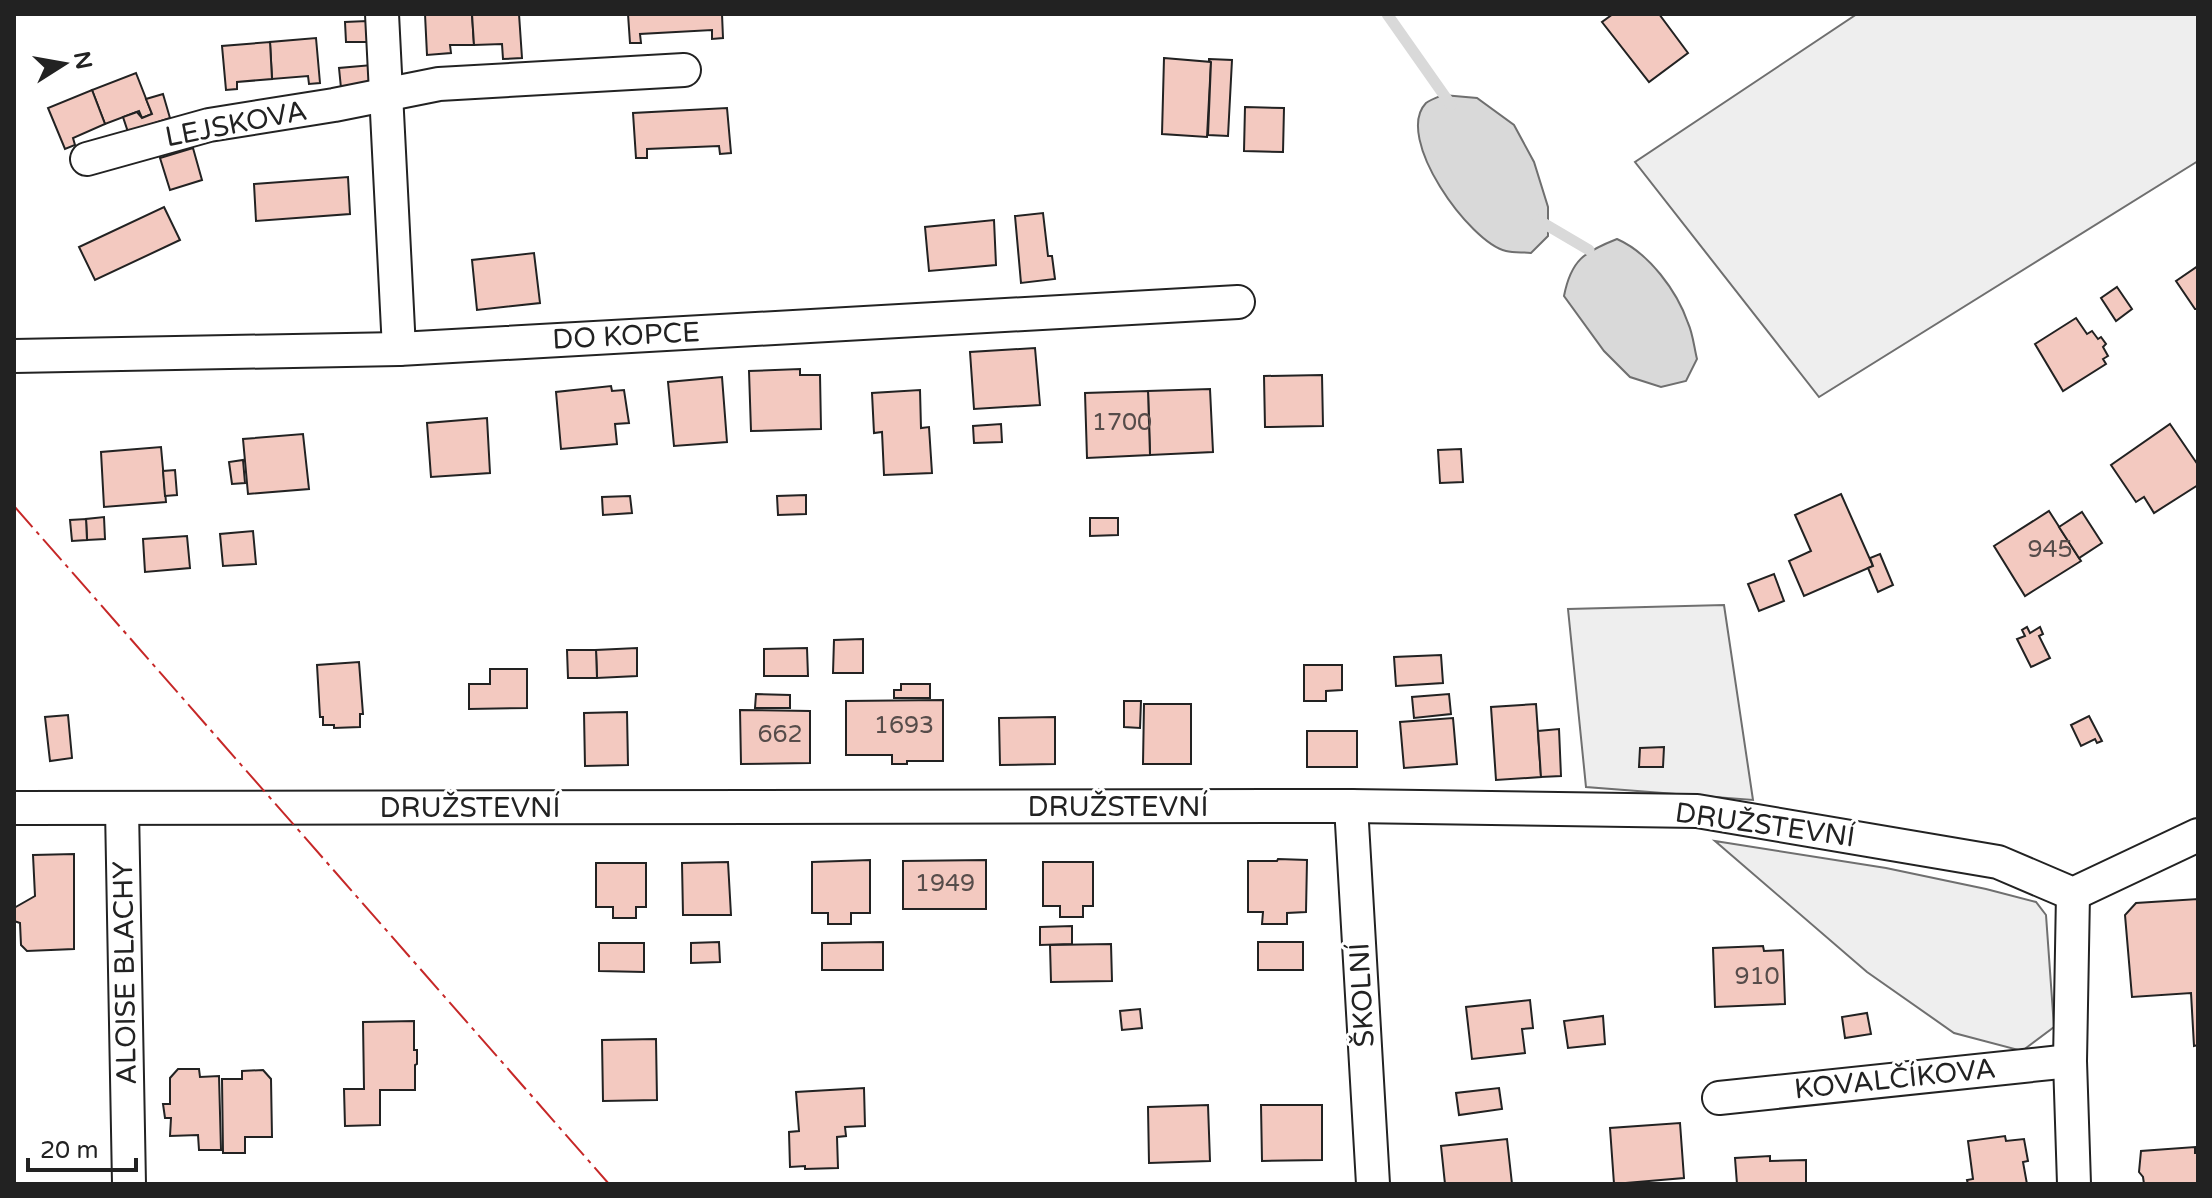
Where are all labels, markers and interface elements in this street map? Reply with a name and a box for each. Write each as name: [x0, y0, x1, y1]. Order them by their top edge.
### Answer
north arrow: [24, 24, 104, 104]
text: N: [68, 49, 97, 72]
street label: LEJSKOVA: [162, 94, 310, 154]
street label: DO KOPCE: [551, 315, 701, 357]
house number: 1700: [1092, 408, 1152, 437]
house number: 945: [2027, 535, 2073, 564]
house number: 1693: [874, 711, 934, 740]
house number: 662: [757, 720, 803, 749]
street label: DRUŽSTEVNÍ: [1027, 790, 1209, 824]
street label: DRUŽSTEVNÍ: [379, 791, 561, 825]
street label: DRUŽSTEVNÍ: [1673, 796, 1857, 854]
street label: ALOISE BLACHY: [106, 861, 144, 1085]
house number: 1949: [915, 869, 975, 898]
street label: ŠKOLNÍ: [1342, 942, 1382, 1048]
house number: 910: [1734, 962, 1780, 991]
street label: KOVALČÍKOVA: [1793, 1052, 1997, 1106]
scale bar: [28, 1122, 136, 1172]
text: 20 m: [40, 1136, 98, 1165]

